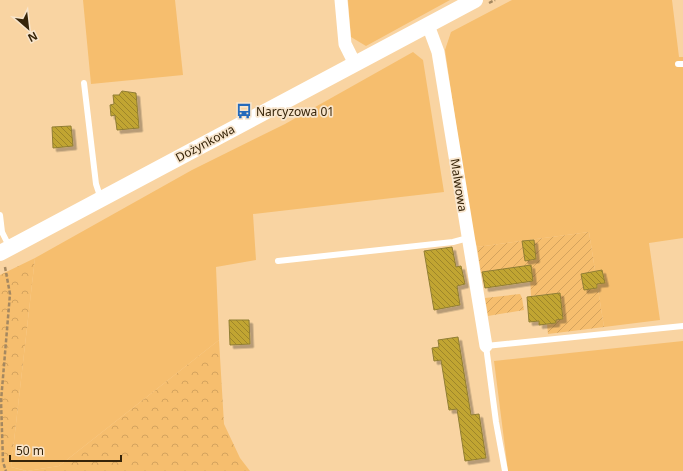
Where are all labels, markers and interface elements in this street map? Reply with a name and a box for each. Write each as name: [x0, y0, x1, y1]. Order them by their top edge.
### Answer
north arrow: [8, 8, 48, 48]
text: N: [25, 29, 40, 46]
bus stop icon: Narcyzowa 01: [235, 102, 253, 120]
place label: Narcyzowa 01: [256, 103, 334, 120]
street label: Dożynkowa: [172, 120, 238, 166]
street label: Malwowa: [446, 157, 472, 213]
scale bar: [10, 437, 121, 463]
text: 50 m: [16, 442, 44, 459]

